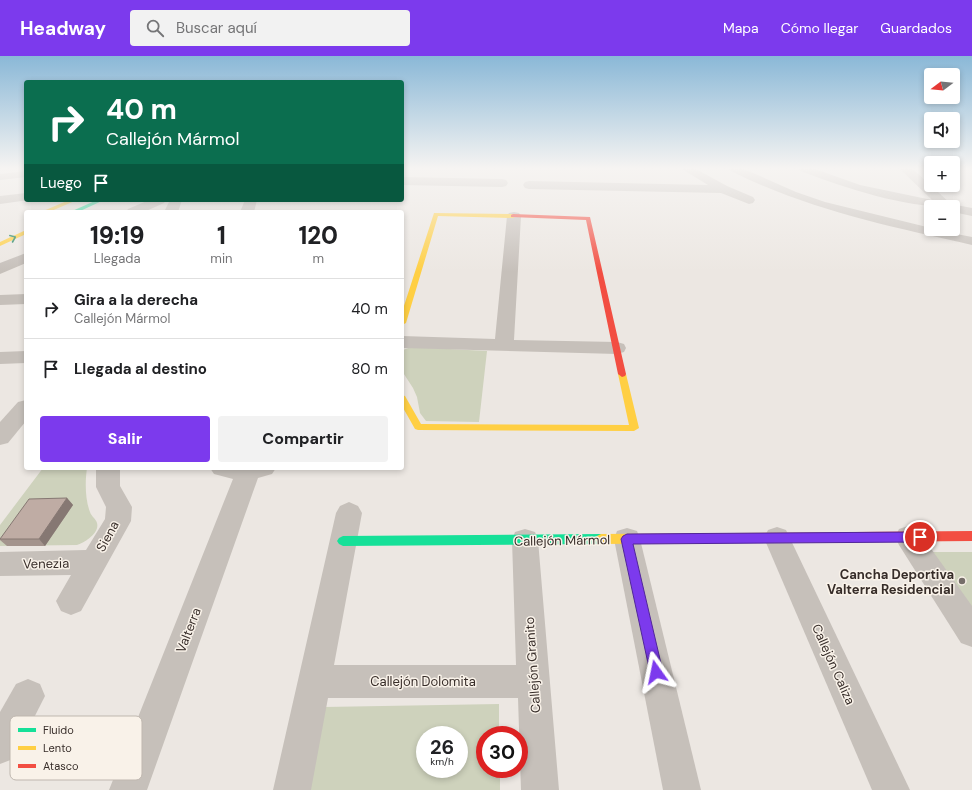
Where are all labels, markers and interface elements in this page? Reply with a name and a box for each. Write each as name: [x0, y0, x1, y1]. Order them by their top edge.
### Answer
search box: [130, 10, 410, 46]
text: Headway: [20, 16, 106, 41]
icon: search: [144, 17, 166, 39]
text: Buscar aquí: [176, 18, 257, 38]
text: Mapa: [723, 19, 759, 37]
text: Cómo llegar: [781, 19, 858, 37]
text: Guardados: [880, 19, 952, 37]
north arrow: [924, 68, 960, 104]
map controls: [924, 68, 960, 236]
text: 40 m: [106, 91, 177, 128]
icon: right: [40, 96, 92, 148]
button: sound: [924, 112, 960, 148]
text: Callejón Mármol: [106, 127, 239, 151]
button: +: [924, 156, 960, 192]
icon: arrive: [90, 172, 112, 194]
text: Luego: [40, 173, 82, 193]
button: −: [924, 200, 960, 236]
text: 19:19: [90, 220, 144, 251]
text: 1: [217, 220, 226, 251]
text: 120: [298, 220, 338, 251]
one-way arrow: [9, 235, 16, 243]
text: Llegada: [94, 250, 140, 267]
text: min: [210, 250, 232, 267]
text: m: [312, 250, 324, 267]
text: Gira a la derecha: [74, 290, 198, 310]
icon: right: [40, 298, 62, 320]
text: 40 m: [351, 299, 388, 319]
text: Callejón Mármol: [74, 310, 170, 327]
icon: arrive: [40, 358, 62, 380]
text: Llegada al destino: [74, 359, 207, 379]
text: 80 m: [351, 359, 388, 379]
button: Salir: [40, 416, 210, 462]
button: Compartir: [218, 416, 388, 462]
street label: Siena: [92, 518, 123, 555]
pin: [903, 520, 937, 554]
icon: arrive: [909, 526, 931, 548]
street label: Callejón Mármol: [514, 531, 610, 550]
street label: Venezia: [23, 555, 69, 572]
place label: Cancha Deportiva Valterra Residencial: [827, 566, 954, 598]
marker: Cancha Deportiva Valterra Residencial: [957, 576, 967, 586]
street label: Valterra: [172, 605, 205, 655]
street label: Callejón Granito: [521, 616, 544, 714]
street label: Callejón Caliza: [808, 621, 859, 707]
position arrow: [635, 651, 677, 693]
street label: Callejón Dolomita: [370, 673, 476, 690]
legend: [10, 716, 142, 780]
text: Fluido: [43, 723, 74, 737]
speed limit sign: 30: [476, 726, 528, 778]
text: 26: [430, 734, 454, 760]
text: Lento: [43, 741, 72, 755]
text: km/h: [430, 755, 454, 768]
text: Atasco: [43, 759, 78, 773]

